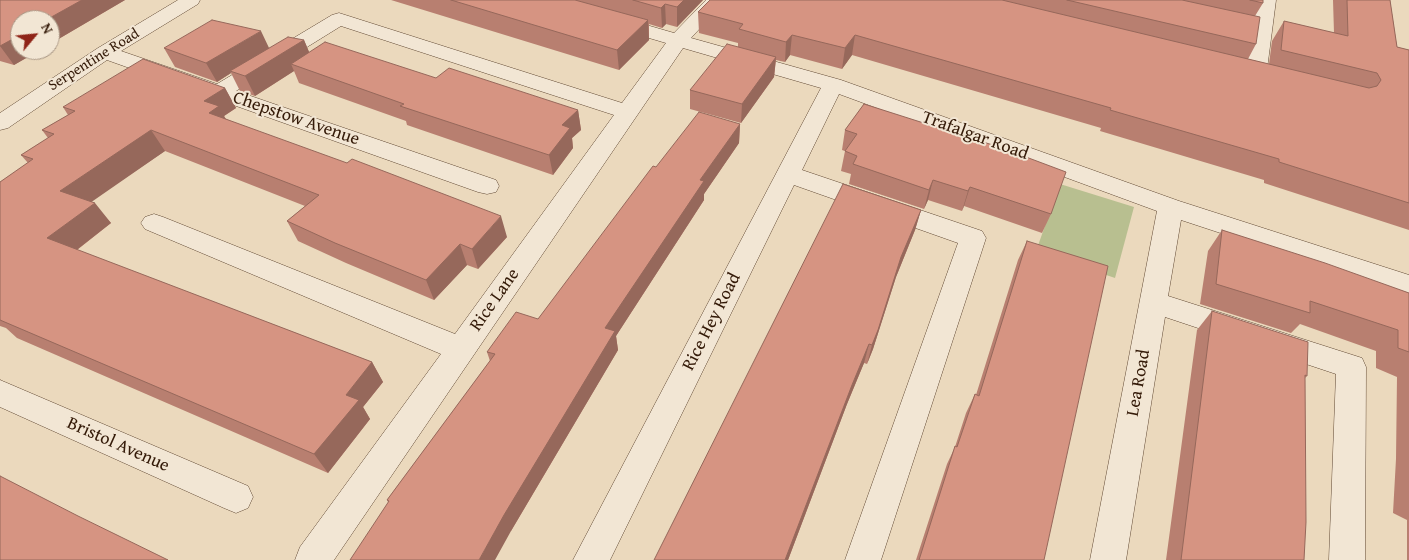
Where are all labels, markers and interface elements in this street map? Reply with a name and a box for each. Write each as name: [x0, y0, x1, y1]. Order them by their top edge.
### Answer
north arrow: [10, 10, 60, 60]
text: N: [36, 20, 58, 37]
street label: Serpentine Road: [45, 25, 143, 95]
street label: Chepstow Avenue: [230, 87, 362, 151]
street label: Trafalgar Road: [919, 107, 1031, 165]
street label: Rice Lane: [466, 264, 524, 336]
street label: Rice Hey Road: [678, 270, 746, 374]
street label: Lea Road: [1123, 348, 1155, 418]
street label: Bristol Avenue: [64, 413, 172, 477]

